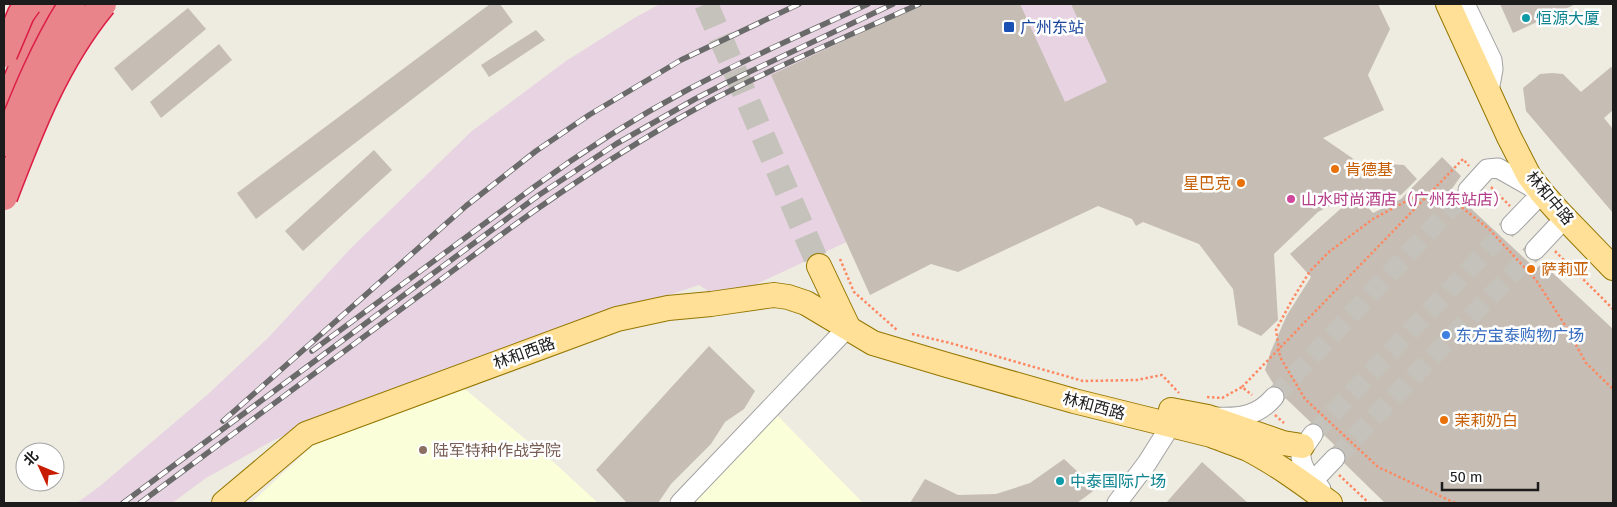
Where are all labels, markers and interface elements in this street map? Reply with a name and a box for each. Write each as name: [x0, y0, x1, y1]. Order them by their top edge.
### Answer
place label: 恒源大厦: [1536, 9, 1600, 28]
marker: 恒源大厦: [1520, 12, 1532, 24]
place label: 广州东站: [1020, 18, 1084, 37]
marker: 广州东站: [1002, 20, 1016, 34]
place label: 肯德基: [1345, 160, 1393, 179]
marker: 肯德基: [1329, 163, 1341, 175]
street label: 林和中路: [1522, 167, 1578, 229]
place label: 星巴克: [1183, 174, 1231, 193]
marker: 星巴克: [1235, 177, 1247, 189]
place label: 山水时尚酒店（广州东站店）: [1301, 190, 1509, 209]
marker: 山水时尚酒店（广州东站店）: [1285, 193, 1297, 205]
place label: 萨莉亚: [1541, 260, 1589, 279]
marker: 萨莉亚: [1525, 263, 1537, 275]
place label: 东方宝泰购物广场: [1456, 326, 1584, 345]
marker: 东方宝泰购物广场: [1440, 329, 1452, 341]
street label: 林和西路: [491, 333, 557, 373]
street label: 林和西路: [1061, 389, 1127, 423]
place label: 茉莉奶白: [1454, 411, 1518, 430]
marker: 茉莉奶白: [1438, 414, 1450, 426]
place label: 陆军特种作战学院: [433, 441, 561, 460]
north arrow: [15, 442, 65, 492]
marker: 陆军特种作战学院: [417, 444, 429, 456]
text: 北: [20, 447, 42, 469]
scale bar: [1442, 460, 1538, 492]
text: 50 m: [1450, 468, 1483, 486]
place label: 中泰国际广场: [1070, 472, 1166, 491]
marker: 中泰国际广场: [1054, 475, 1066, 487]

